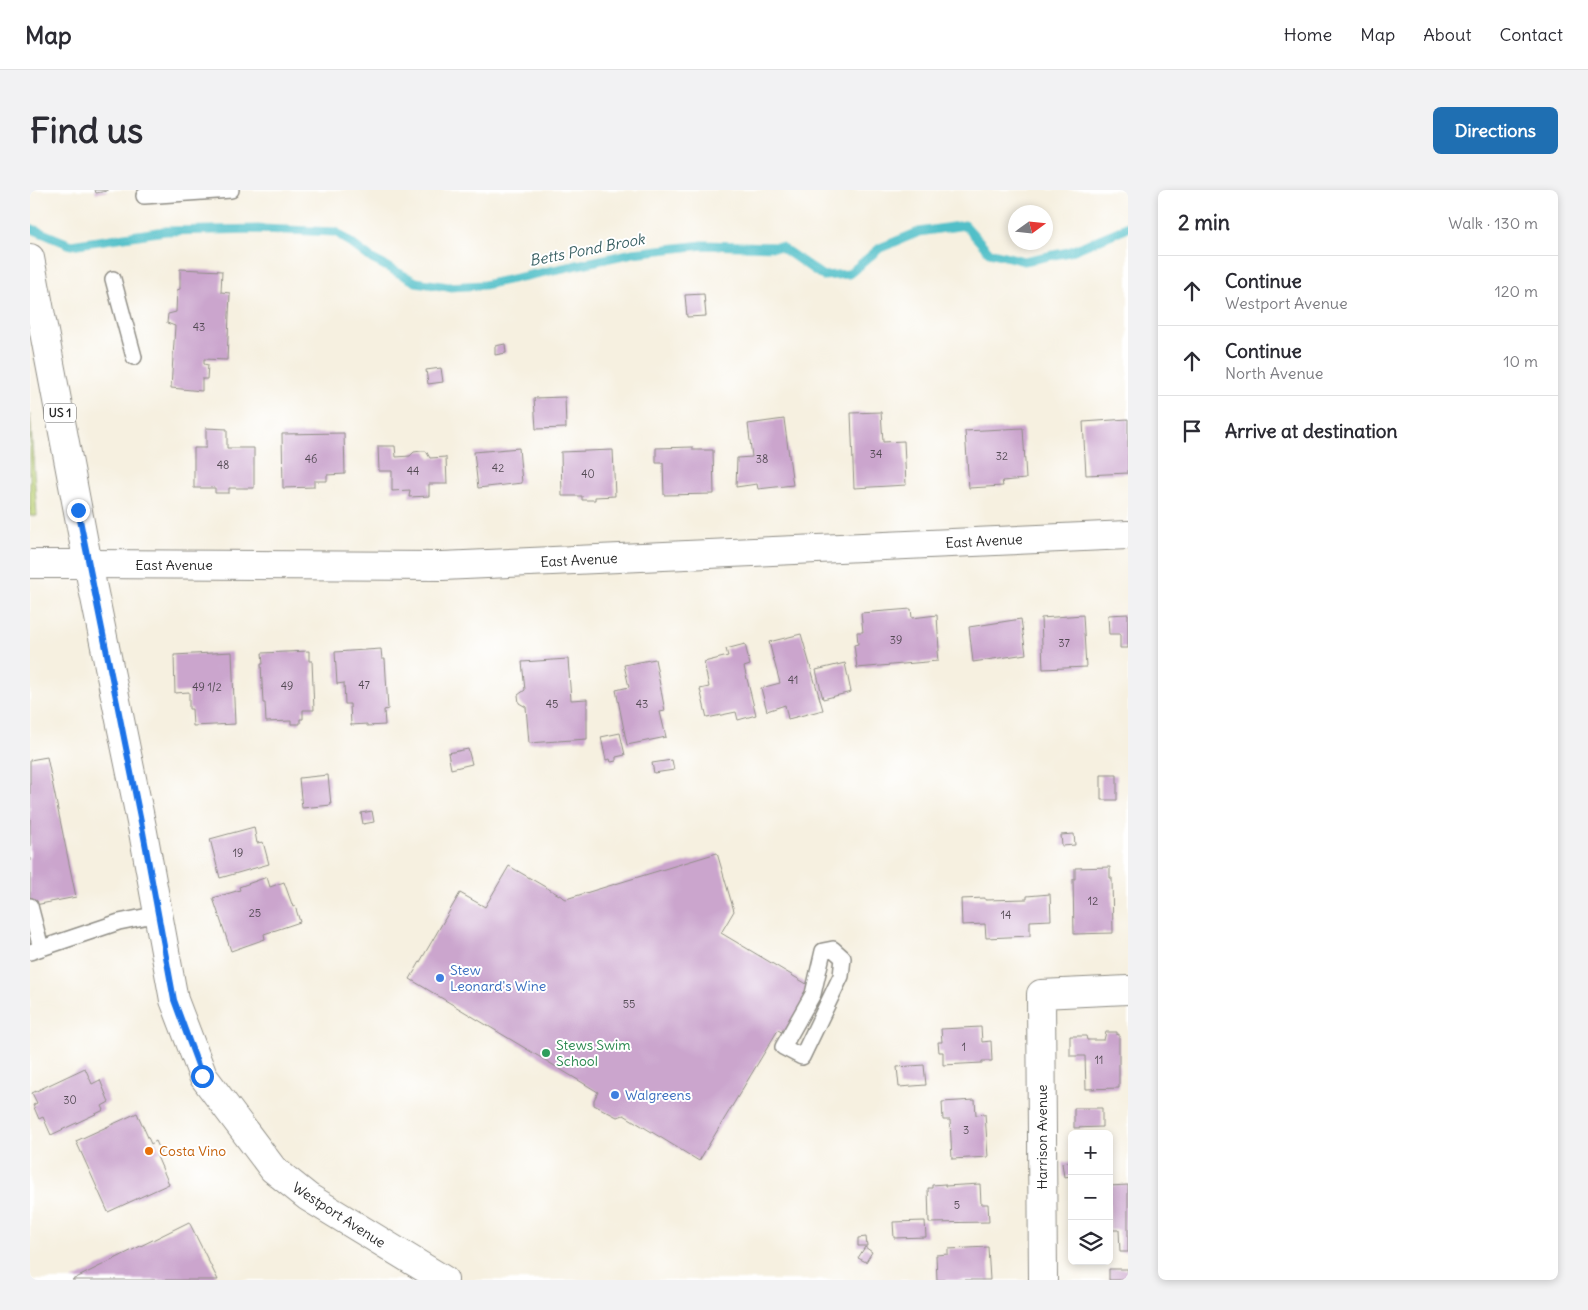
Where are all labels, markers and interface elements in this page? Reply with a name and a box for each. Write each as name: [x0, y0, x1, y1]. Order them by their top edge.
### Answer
text: Map: [25, 20, 72, 50]
text: Home: [1284, 23, 1332, 46]
text: Map: [1360, 23, 1395, 46]
text: About: [1423, 23, 1471, 46]
text: Contact: [1499, 23, 1563, 46]
button: Directions: [1433, 107, 1558, 154]
text: Find us: [30, 108, 143, 152]
north arrow: [1008, 205, 1053, 250]
text: 2 min: [1178, 209, 1230, 236]
text: Walk · 130 m: [1448, 213, 1538, 233]
water label: Betts Pond Brook: [528, 229, 647, 270]
text: Continue: [1225, 269, 1302, 293]
icon: ahead: [1178, 277, 1206, 305]
text: 120 m: [1495, 281, 1538, 301]
text: Westport Avenue: [1225, 293, 1348, 313]
house number: 43: [193, 320, 205, 334]
text: Continue: [1225, 339, 1302, 363]
icon: ahead: [1178, 347, 1206, 375]
text: 10 m: [1503, 351, 1538, 371]
text: North Avenue: [1225, 363, 1324, 383]
road number: US 1: [44, 404, 76, 422]
icon: arrive: [1178, 417, 1206, 445]
text: Arrive at destination: [1225, 419, 1398, 443]
house number: 34: [870, 447, 882, 461]
house number: 32: [996, 449, 1008, 463]
house number: 46: [305, 452, 317, 466]
house number: 38: [756, 452, 768, 466]
house number: 48: [217, 458, 229, 472]
house number: 42: [492, 461, 504, 475]
house number: 44: [407, 464, 419, 478]
house number: 40: [581, 467, 595, 481]
route end: [67, 499, 90, 522]
street label: East Avenue: [945, 530, 1023, 552]
street label: East Avenue: [540, 549, 618, 571]
street label: East Avenue: [135, 556, 213, 574]
house number: 39: [890, 633, 902, 647]
house number: 37: [1058, 636, 1070, 650]
house number: 41: [788, 673, 798, 687]
house number: 47: [358, 678, 370, 692]
house number: 49: [281, 679, 293, 693]
house number: 49 1/2: [192, 680, 222, 694]
house number: 45: [546, 697, 558, 711]
house number: 43: [636, 697, 648, 711]
house number: 19: [233, 846, 243, 860]
house number: 12: [1088, 894, 1098, 908]
house number: 25: [249, 906, 261, 920]
house number: 14: [1001, 908, 1011, 922]
place label: Stew Leonard's Wine: [450, 961, 546, 995]
marker: Stew Leonard's Wine: [434, 972, 446, 984]
house number: 55: [623, 997, 635, 1011]
place label: Stews Swim School: [556, 1036, 630, 1070]
house number: 1: [962, 1040, 966, 1054]
marker: Stews Swim School: [540, 1047, 552, 1059]
house number: 11: [1095, 1053, 1103, 1067]
route start: [191, 1065, 214, 1088]
street label: Harrison Avenue: [1033, 1084, 1051, 1190]
place label: Walgreens: [625, 1086, 691, 1104]
marker: Walgreens: [609, 1089, 621, 1101]
house number: 30: [63, 1093, 77, 1107]
house number: 3: [963, 1123, 969, 1137]
map controls: [1068, 1130, 1113, 1265]
button: +: [1068, 1130, 1113, 1175]
place label: Costa Vino: [159, 1142, 226, 1160]
marker: Costa Vino: [143, 1145, 155, 1157]
button: −: [1068, 1175, 1113, 1220]
street label: Westport Avenue: [289, 1178, 389, 1252]
house number: 5: [954, 1198, 960, 1212]
button: layers: [1068, 1220, 1113, 1265]

